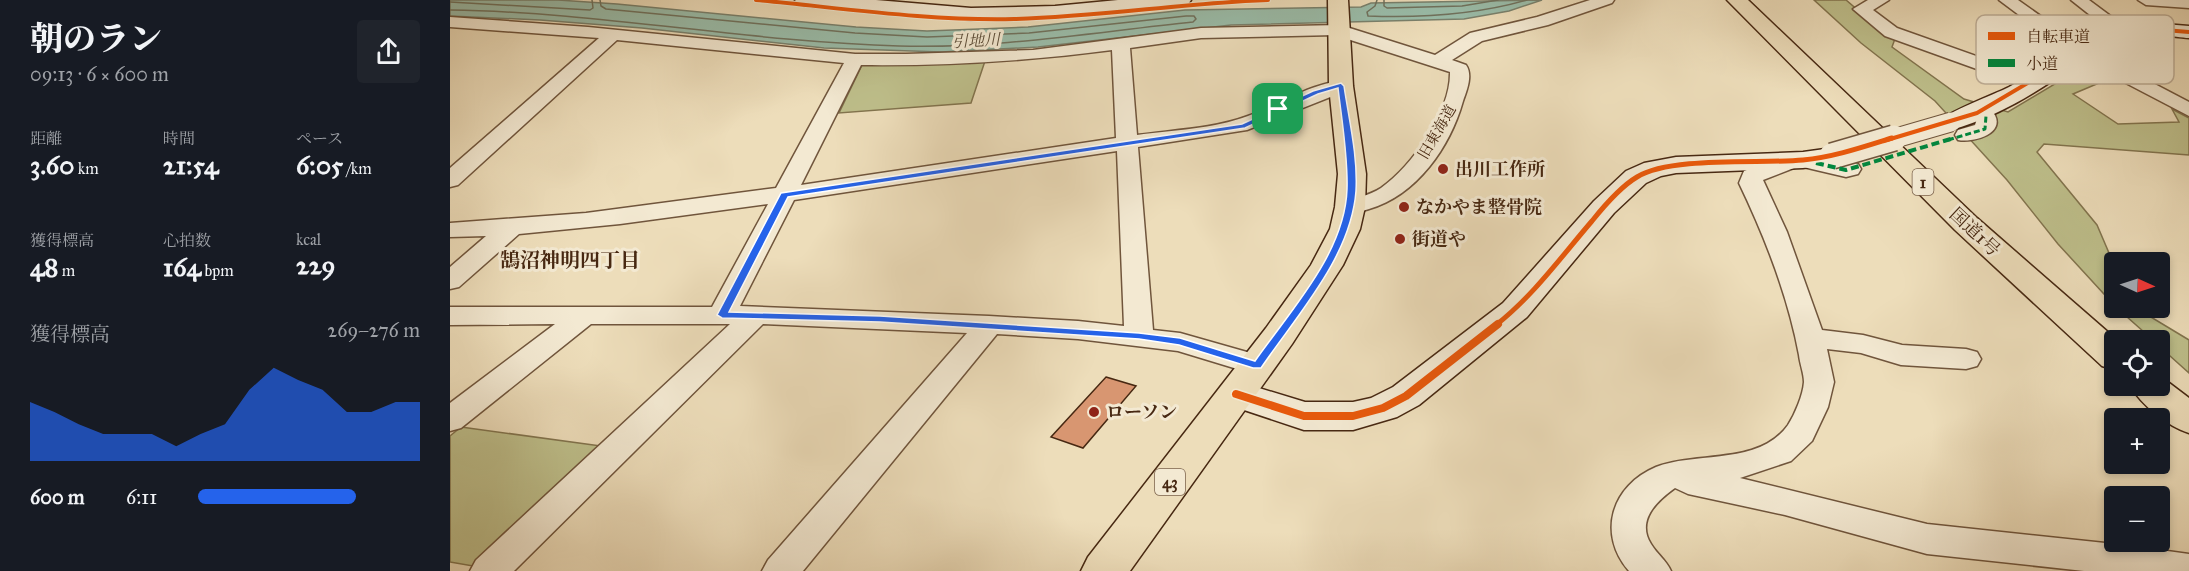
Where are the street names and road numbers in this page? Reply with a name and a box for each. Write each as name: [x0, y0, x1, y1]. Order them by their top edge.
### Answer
street label: 旧東海道: [1414, 102, 1460, 162]
road number: 1: [1912, 169, 1934, 195]
street label: 国道1号: [1945, 203, 2005, 261]
road number: 43: [1155, 469, 1185, 495]

